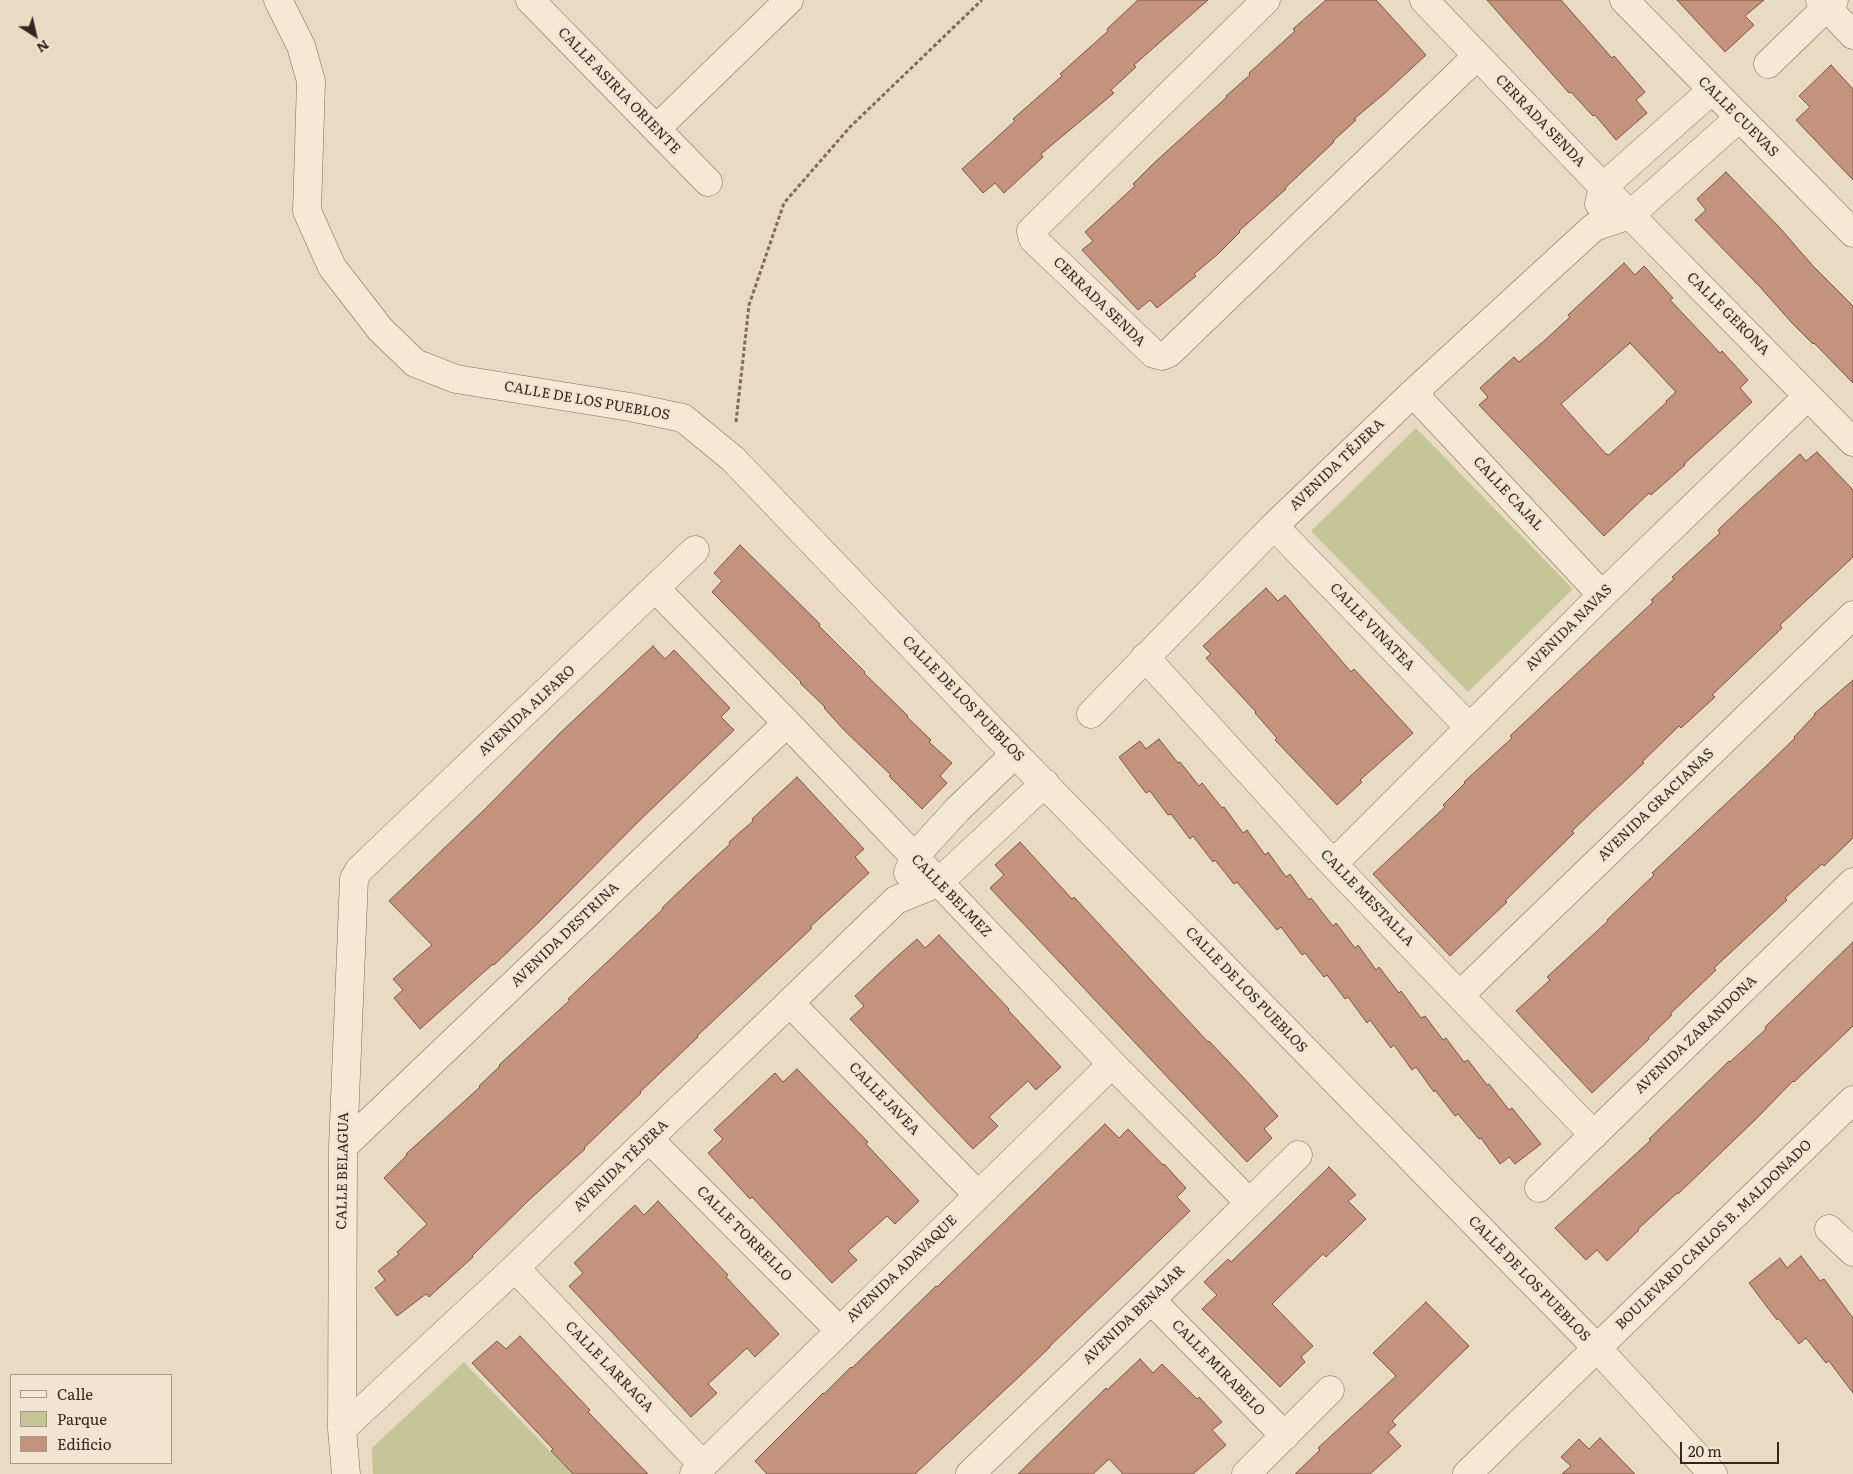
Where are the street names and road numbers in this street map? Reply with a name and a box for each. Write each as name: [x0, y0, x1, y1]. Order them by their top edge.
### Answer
street label: CALLE ASIRIA ORIENTE: [554, 24, 684, 158]
street label: CERRADA SENDA: [1492, 71, 1588, 171]
street label: CALLE CUEVAS: [1694, 73, 1782, 161]
street label: CERRADA SENDA: [1049, 254, 1149, 350]
street label: CALLE GERONA: [1683, 269, 1773, 359]
street label: CALLE DE LOS PUEBLOS: [503, 378, 671, 424]
street label: AVENIDA TÉJERA: [1286, 416, 1388, 514]
street label: CALLE CAJAL: [1469, 453, 1547, 535]
street label: CALLE VINATEA: [1326, 580, 1418, 674]
street label: AVENIDA NAVAS: [1522, 581, 1616, 675]
street label: CALLE DE LOS PUEBLOS: [899, 633, 1027, 765]
street label: AVENIDA ALFARO: [475, 662, 579, 760]
street label: AVENIDA GRACIANAS: [1595, 745, 1717, 865]
street label: CALLE MESTALLA: [1317, 846, 1417, 950]
street label: CALLE BELMEZ: [907, 851, 995, 941]
street label: AVENIDA DESTRINA: [507, 879, 623, 991]
street label: CALLE DE LOS PUEBLOS: [1182, 924, 1310, 1056]
street label: AVENIDA ZARANDONA: [1632, 972, 1760, 1098]
street label: CALLE JAVEA: [845, 1059, 923, 1139]
street label: CALLE BELAGUA: [334, 1112, 352, 1230]
street label: AVENIDA TÉJERA: [570, 1117, 672, 1215]
street label: BOULEVARD CARLOS B. MALDONADO: [1613, 1137, 1815, 1333]
street label: CALLE TORRELLO: [693, 1183, 795, 1285]
street label: AVENIDA ADAVAQUE: [843, 1212, 961, 1326]
street label: CALLE DE LOS PUEBLOS: [1465, 1213, 1593, 1345]
street label: AVENIDA BENAJAR: [1080, 1262, 1188, 1368]
street label: CALLE MIRABELO: [1168, 1316, 1268, 1420]
street label: CALLE LARRAGA: [561, 1318, 657, 1416]

